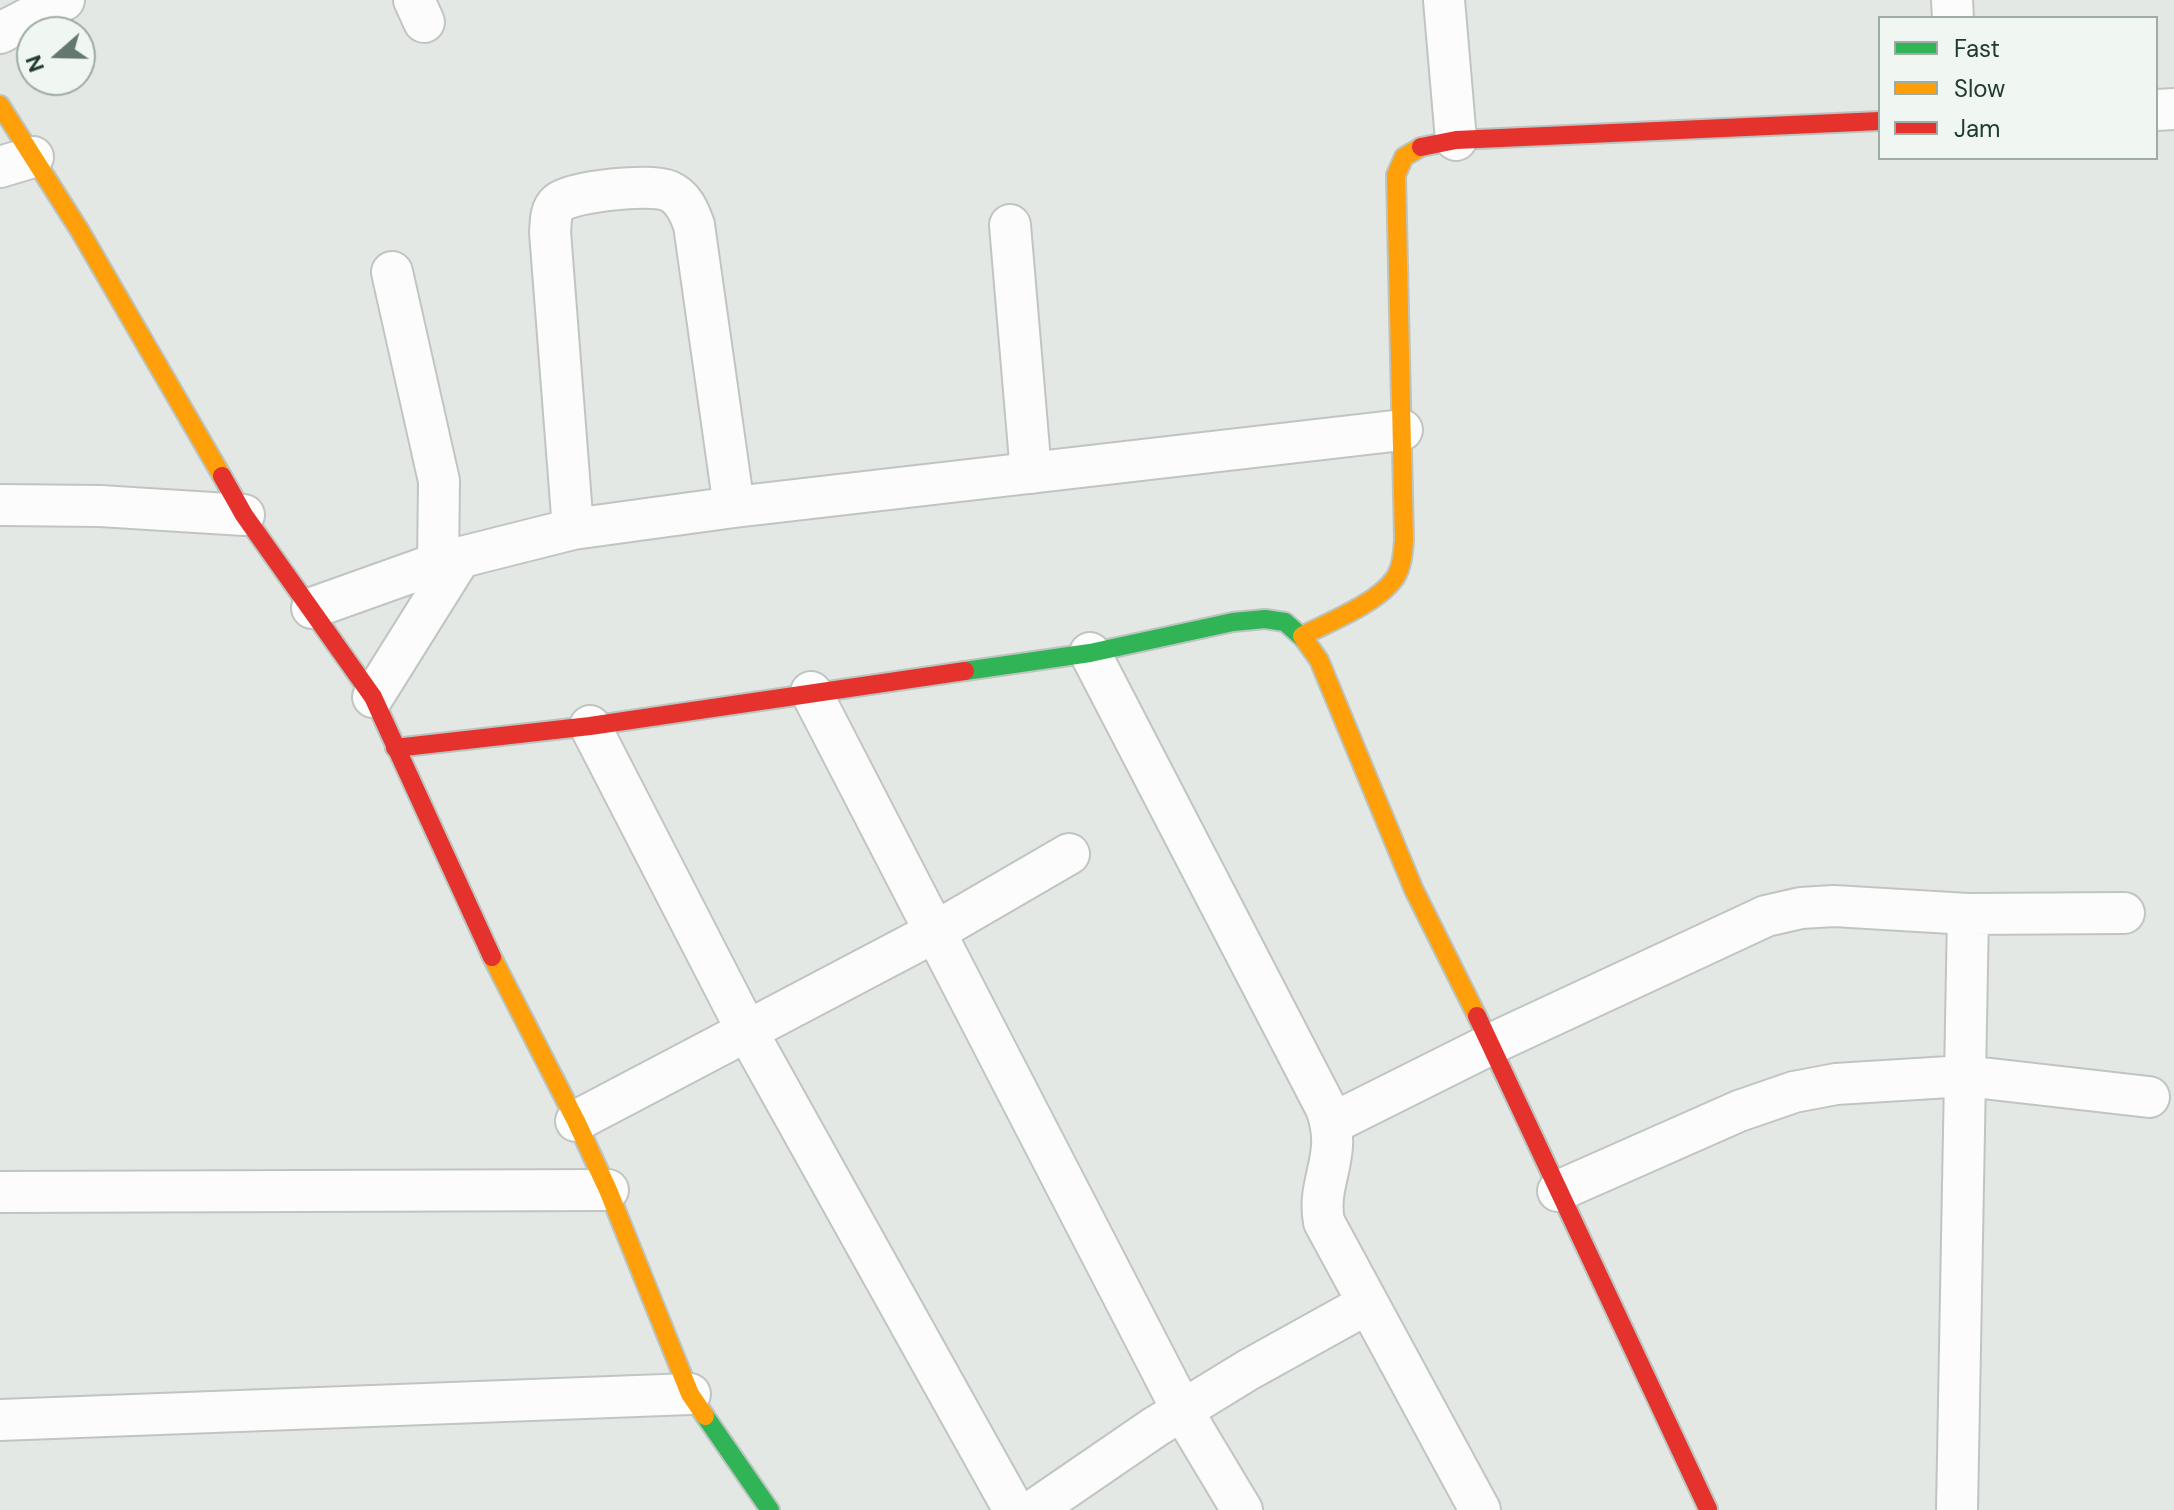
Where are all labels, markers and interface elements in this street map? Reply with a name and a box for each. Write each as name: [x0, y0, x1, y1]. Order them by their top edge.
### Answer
north arrow: [16, 16, 96, 96]
legend: [1878, 16, 2158, 160]
text: Fast: [1954, 33, 2000, 64]
text: N: [18, 51, 51, 76]
text: Slow: [1954, 73, 2005, 104]
text: Jam: [1954, 113, 2000, 144]

